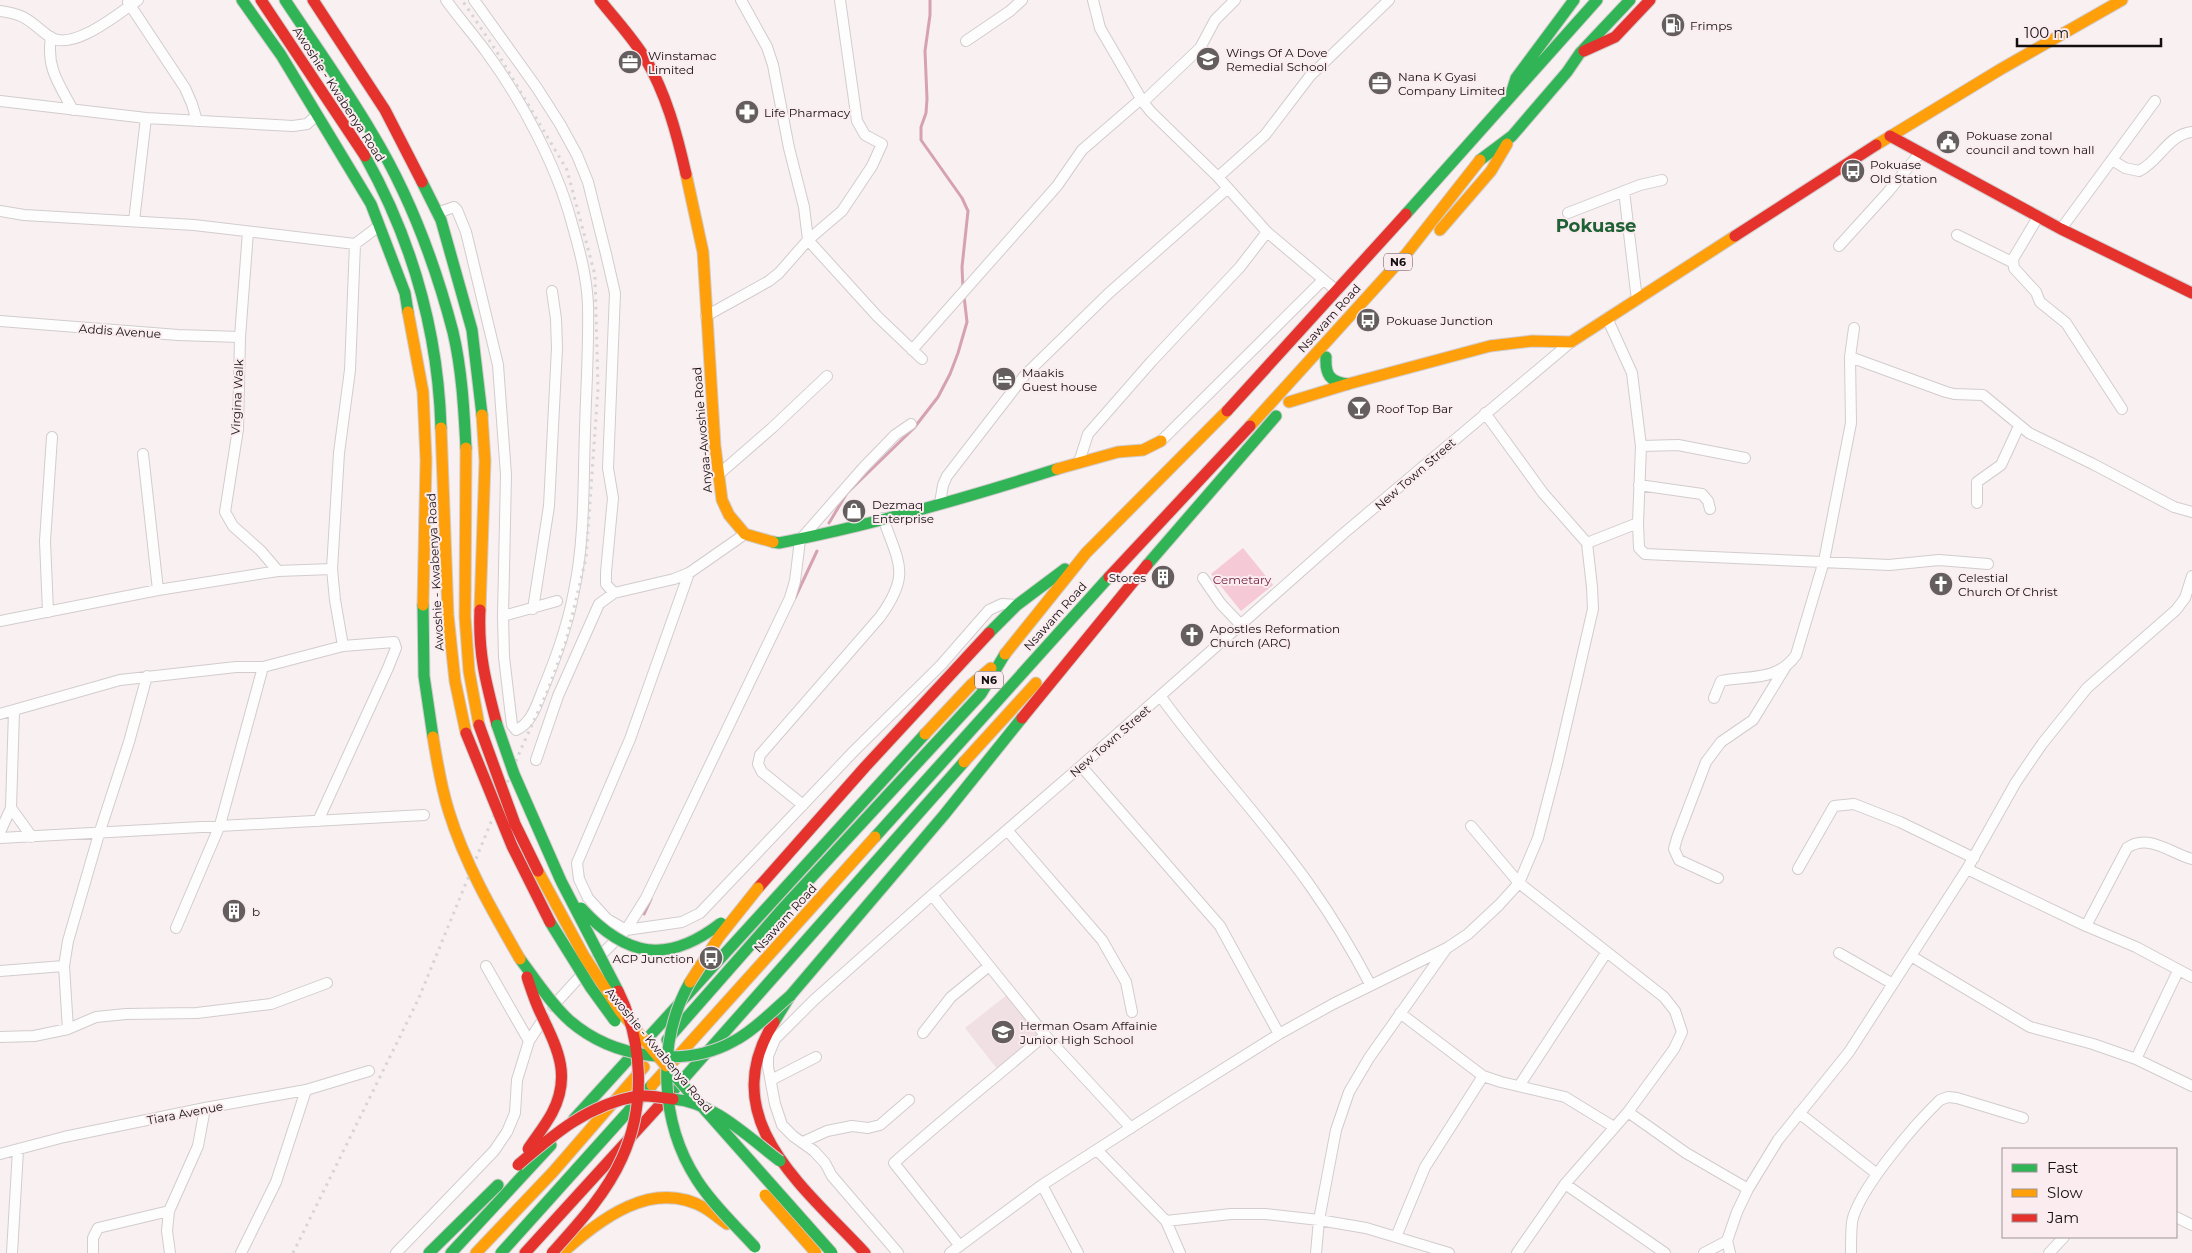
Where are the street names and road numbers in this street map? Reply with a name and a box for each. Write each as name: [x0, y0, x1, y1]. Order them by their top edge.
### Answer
street label: Awoshie - Kwabenya Road: [290, 24, 388, 164]
road number: N6: [1384, 253, 1412, 270]
street label: Nsawam Road: [1294, 281, 1364, 355]
street label: Addis Avenue: [78, 321, 162, 341]
street label: Virgina Walk: [228, 358, 247, 435]
street label: Anyaa-Awoshie Road: [689, 366, 715, 494]
street label: New Town Street: [1372, 435, 1459, 513]
street label: Awoshie - Kwabenya Road: [423, 493, 447, 651]
street label: Nsawam Road: [1020, 579, 1090, 653]
road number: N6: [975, 672, 1003, 688]
street label: New Town Street: [1067, 702, 1154, 780]
street label: Nsawam Road: [750, 881, 820, 955]
street label: Awoshie - Kwabenya Road: [602, 985, 716, 1115]
street label: Tiara Avenue: [146, 1098, 224, 1128]

